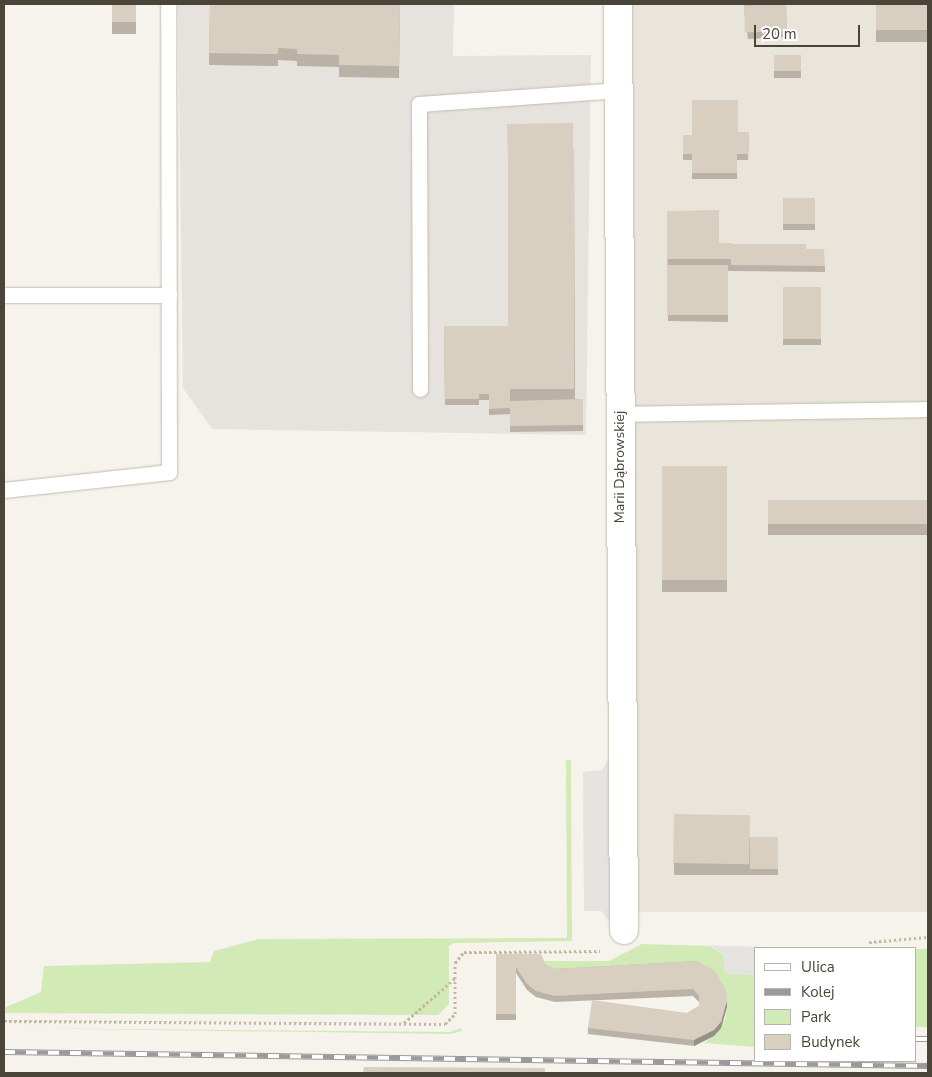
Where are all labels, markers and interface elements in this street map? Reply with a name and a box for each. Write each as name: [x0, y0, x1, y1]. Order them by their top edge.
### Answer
scale bar: [757, 15, 863, 47]
text: 20 m: [762, 24, 797, 44]
street label: Marii Dąbrowskiej: [612, 411, 628, 523]
legend: [754, 947, 917, 1062]
text: Ulica: [801, 957, 835, 977]
text: Kolej: [801, 982, 834, 1002]
text: Park: [801, 1007, 831, 1027]
text: Budynek: [801, 1032, 860, 1052]

